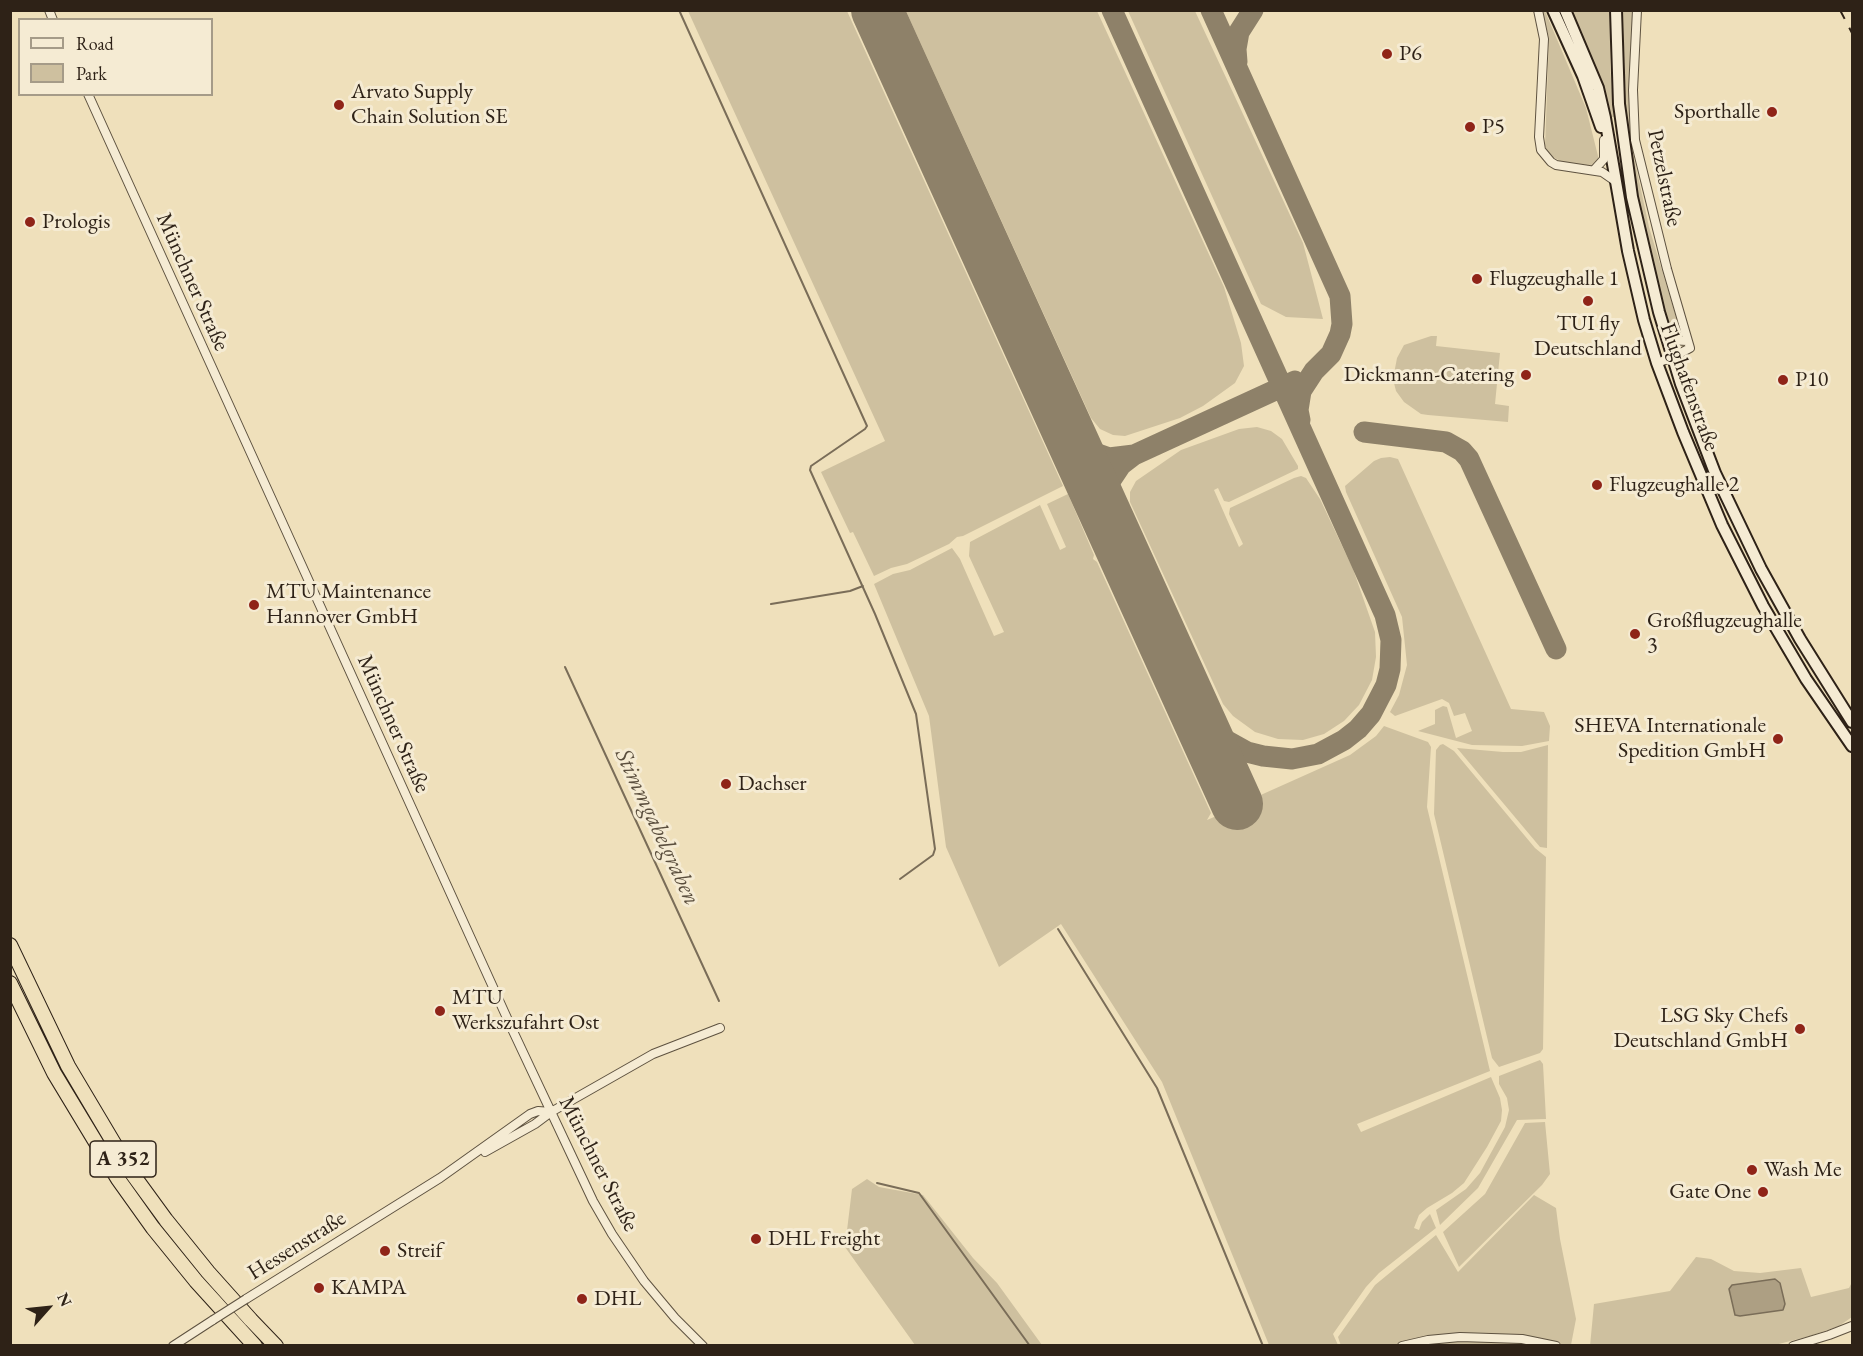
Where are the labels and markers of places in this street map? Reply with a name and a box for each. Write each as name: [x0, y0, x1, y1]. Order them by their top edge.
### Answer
place label: P6: [1399, 41, 1422, 67]
marker: P6: [1380, 47, 1394, 61]
place label: Arvato Supply Chain Solution SE: [351, 79, 508, 130]
marker: Arvato Supply Chain Solution SE: [332, 98, 346, 112]
place label: Sporthalle: [1674, 99, 1760, 125]
marker: Sporthalle: [1765, 105, 1779, 119]
place label: P5: [1482, 114, 1505, 140]
marker: P5: [1463, 120, 1477, 134]
place label: Prologis: [42, 209, 110, 235]
marker: Prologis: [23, 215, 37, 229]
place label: Flugzeughalle 1: [1489, 266, 1619, 292]
marker: Flugzeughalle 1: [1470, 272, 1484, 286]
marker: TUI fly Deutschland: [1581, 294, 1595, 308]
place label: TUI fly Deutschland: [1534, 311, 1642, 362]
place label: Dickmann-Catering: [1344, 362, 1514, 388]
place label: P10: [1795, 367, 1828, 393]
marker: Dickmann-Catering: [1519, 368, 1533, 382]
marker: P10: [1776, 373, 1790, 387]
place label: Flugzeughalle 2: [1609, 472, 1739, 498]
marker: Flugzeughalle 2: [1590, 478, 1604, 492]
place label: MTU Maintenance Hannover GmbH: [266, 579, 431, 630]
marker: MTU Maintenance Hannover GmbH: [247, 598, 261, 612]
place label: Großflugzeughalle 3: [1647, 608, 1802, 660]
marker: Großflugzeughalle 3: [1628, 627, 1642, 641]
place label: SHEVA Internationale Spedition GmbH: [1574, 713, 1766, 764]
marker: SHEVA Internationale Spedition GmbH: [1771, 732, 1785, 746]
place label: Dachser: [738, 771, 807, 797]
marker: Dachser: [719, 777, 733, 791]
place label: MTU Werkszufahrt Ost: [452, 985, 599, 1036]
place label: LSG Sky Chefs Deutschland GmbH: [1613, 1003, 1788, 1054]
marker: MTU Werkszufahrt Ost: [433, 1004, 447, 1018]
marker: LSG Sky Chefs Deutschland GmbH: [1793, 1022, 1807, 1036]
place label: Wash Me: [1764, 1157, 1842, 1183]
marker: Wash Me: [1745, 1163, 1759, 1177]
place label: Gate One: [1669, 1179, 1751, 1205]
marker: Gate One: [1756, 1185, 1770, 1199]
place label: DHL Freight: [768, 1226, 880, 1252]
marker: DHL Freight: [749, 1232, 763, 1246]
place label: Streif: [397, 1238, 442, 1264]
marker: Streif: [378, 1244, 392, 1258]
place label: KAMPA: [331, 1275, 406, 1301]
marker: KAMPA: [312, 1281, 326, 1295]
place label: DHL: [594, 1286, 641, 1312]
marker: DHL: [575, 1292, 589, 1306]

